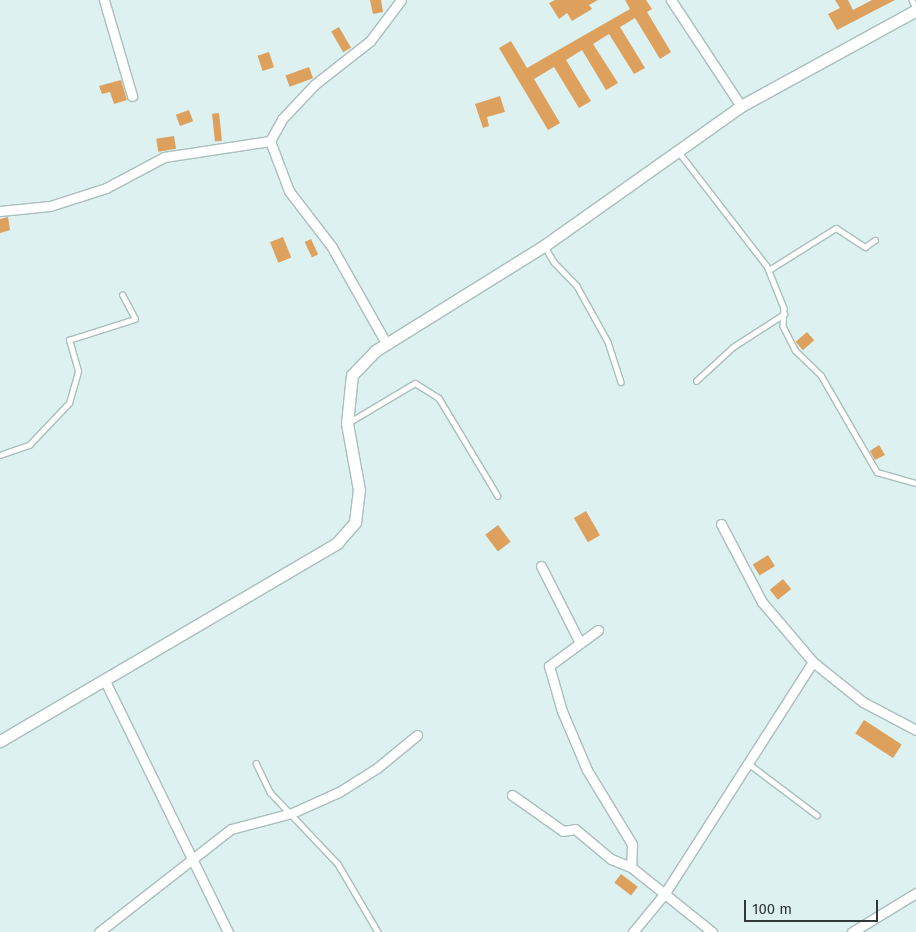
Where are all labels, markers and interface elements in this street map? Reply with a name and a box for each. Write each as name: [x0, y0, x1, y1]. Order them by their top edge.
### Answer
scale bar: [746, 890, 880, 922]
text: 100 m: [752, 900, 792, 918]

